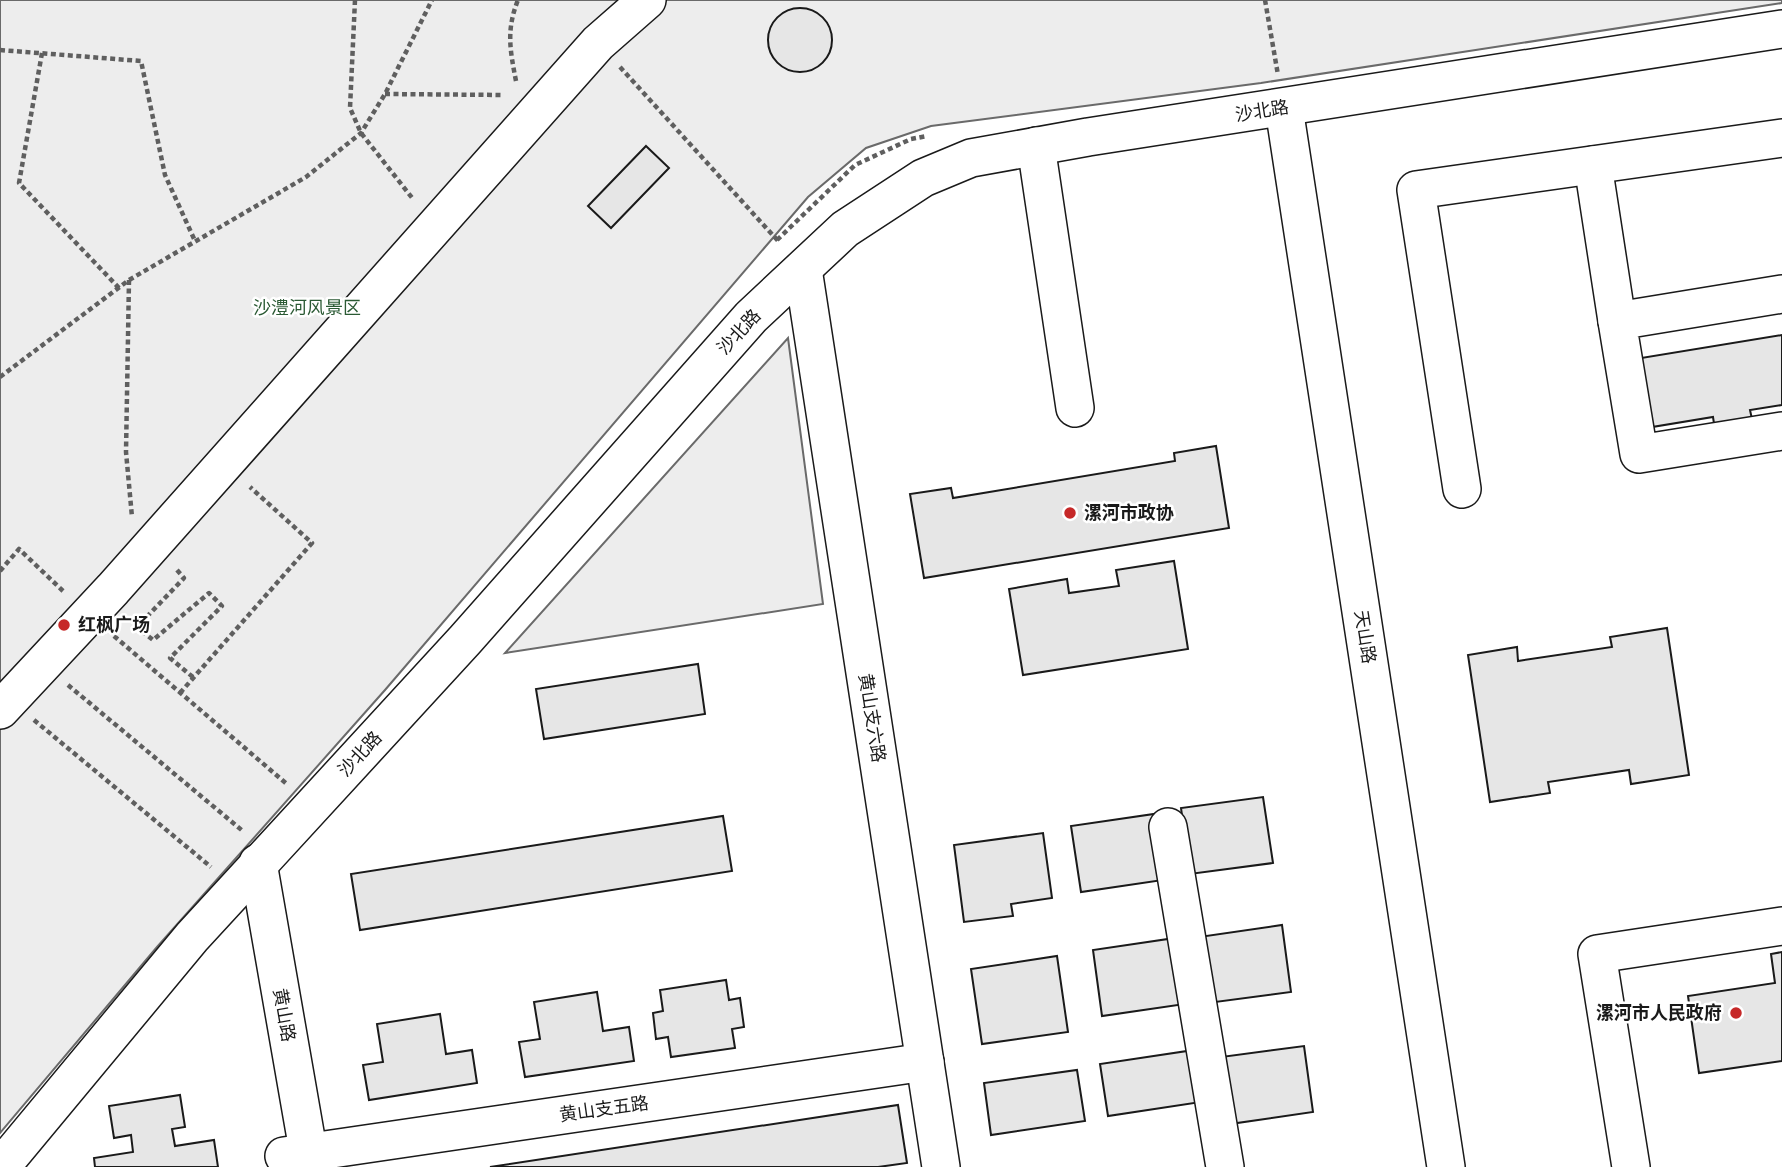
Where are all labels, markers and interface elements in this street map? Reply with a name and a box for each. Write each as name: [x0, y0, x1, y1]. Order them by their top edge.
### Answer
street label: 沙北路: [1234, 96, 1290, 126]
park label: 沙澧河风景区: [253, 297, 361, 319]
street label: 沙北路: [713, 305, 765, 359]
place label: 漯河市政协: [1084, 502, 1174, 524]
marker: 漯河市政协: [1062, 505, 1078, 521]
street label: 天山路: [1350, 609, 1380, 665]
place label: 红枫广场: [78, 614, 150, 636]
marker: 红枫广场: [56, 617, 72, 633]
street label: 黄山支六路: [854, 672, 890, 764]
street label: 沙北路: [334, 727, 386, 781]
street label: 黄山路: [268, 987, 300, 1043]
place label: 漯河市人民政府: [1596, 1002, 1722, 1024]
marker: 漯河市人民政府: [1728, 1005, 1744, 1021]
street label: 黄山支五路: [558, 1092, 650, 1126]

